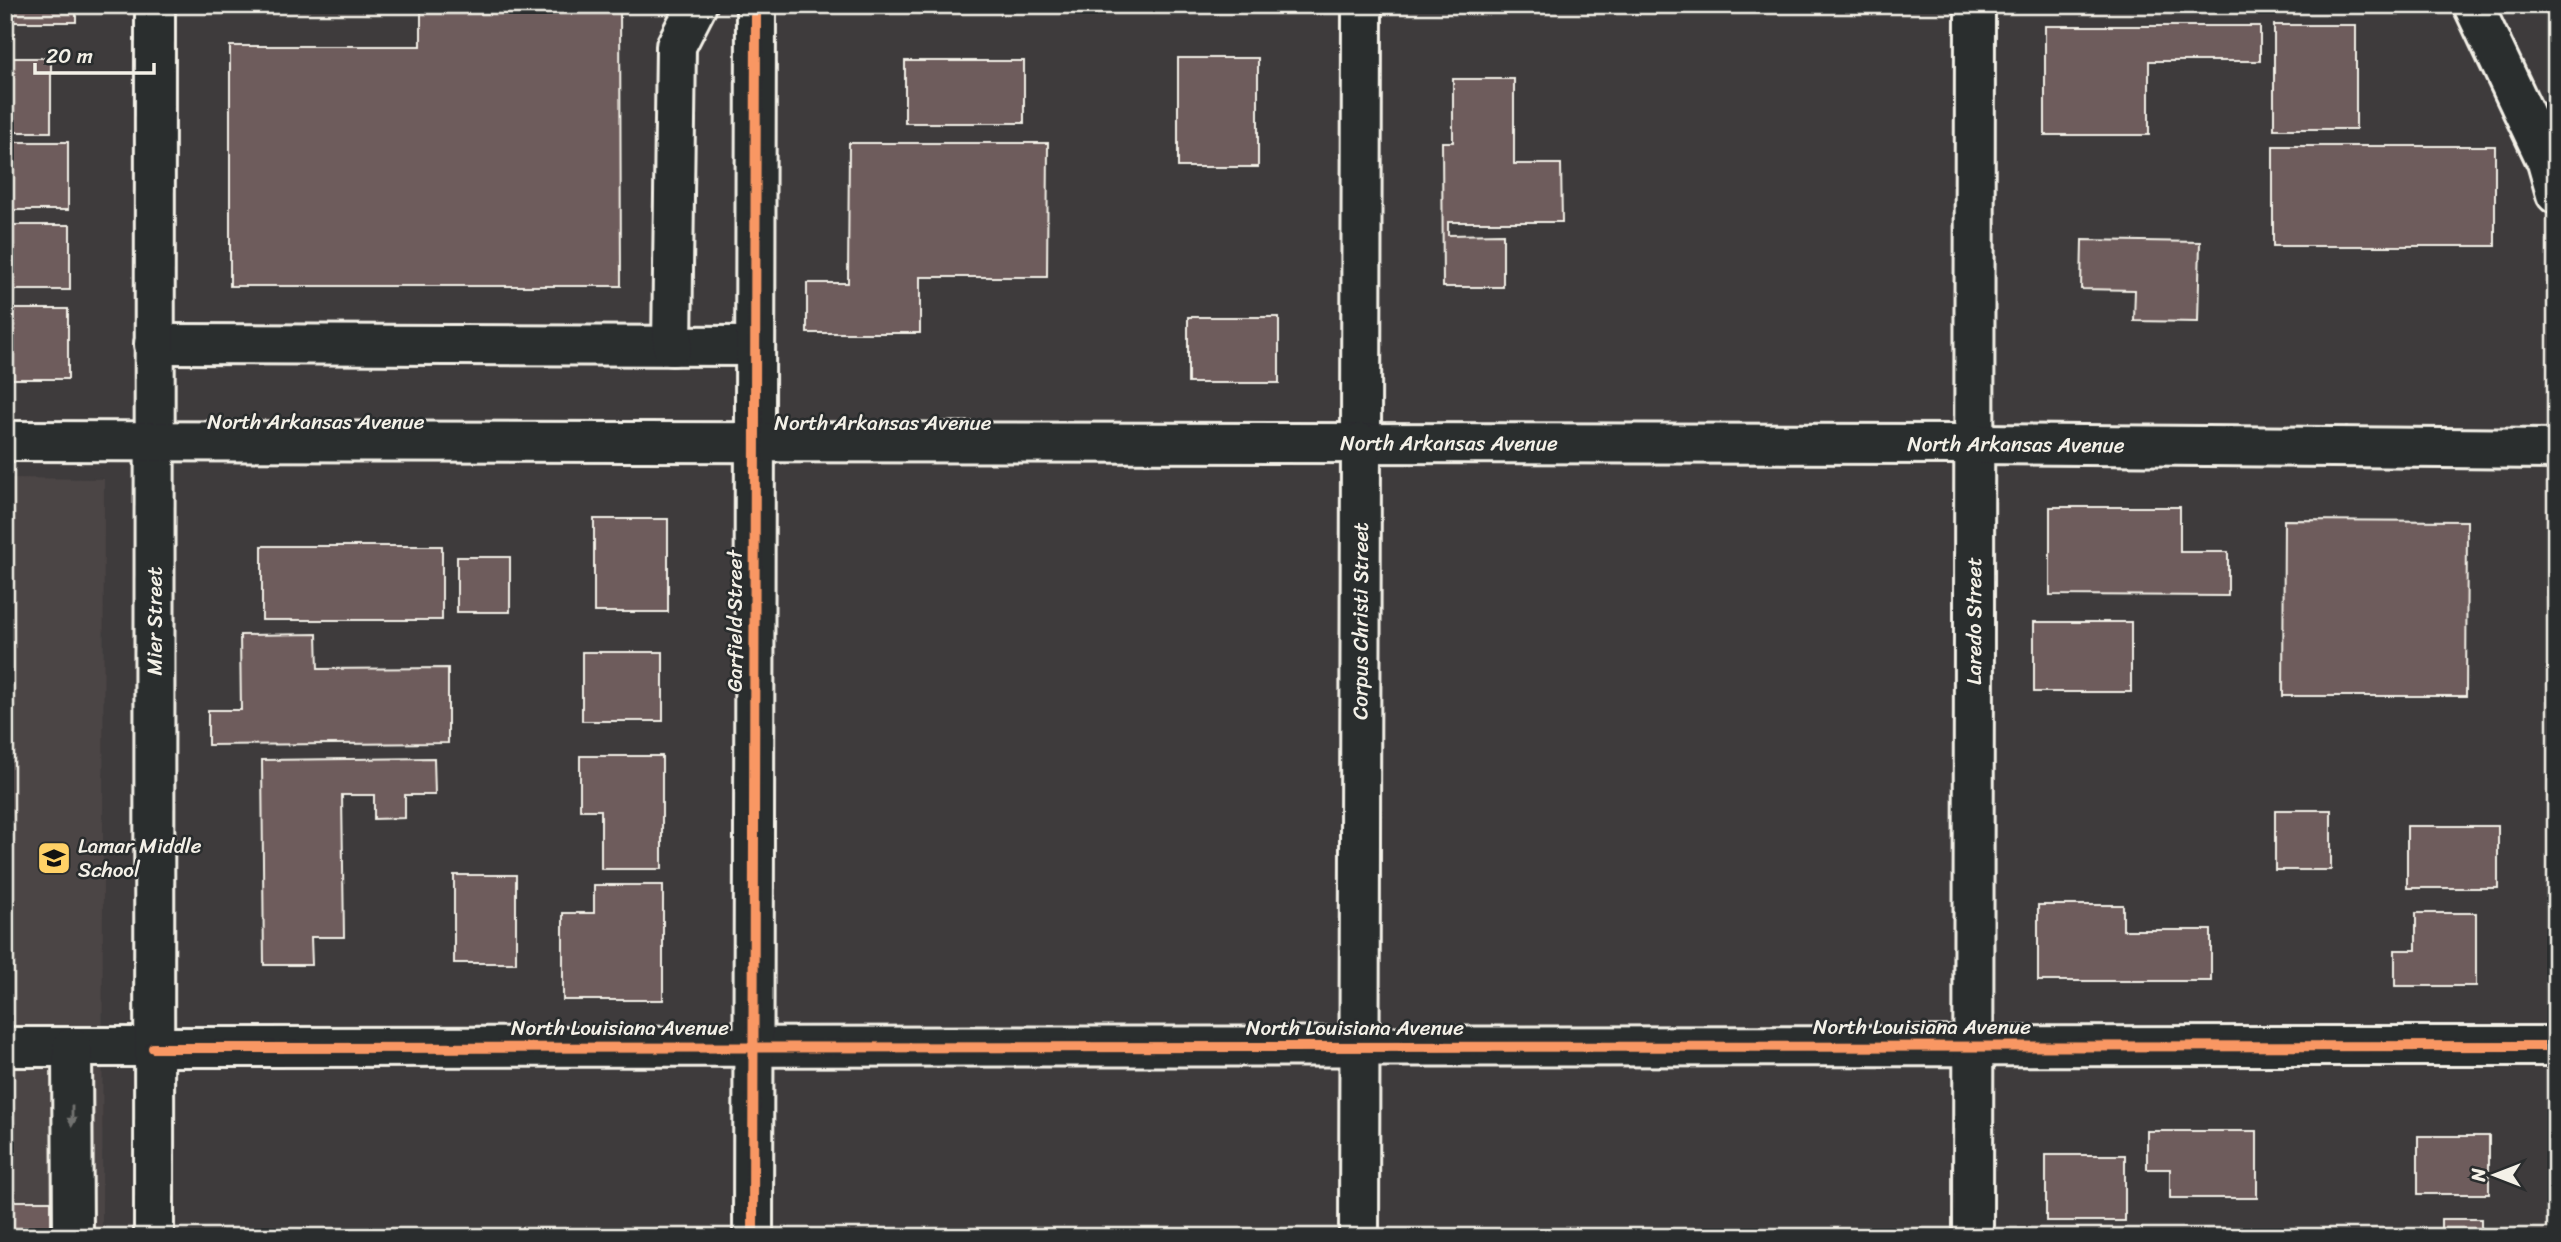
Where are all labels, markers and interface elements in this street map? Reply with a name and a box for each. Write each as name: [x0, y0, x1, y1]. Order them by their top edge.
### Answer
scale bar: [35, 32, 154, 76]
text: 20 m: [46, 37, 93, 75]
street label: North Arkansas Avenue: [207, 403, 425, 441]
street label: North Arkansas Avenue: [774, 404, 992, 442]
street label: North Arkansas Avenue: [1340, 424, 1558, 462]
street label: North Arkansas Avenue: [1907, 425, 2125, 464]
street label: Corpus Christi Street: [1341, 522, 1380, 720]
street label: Garfield Street: [716, 548, 754, 692]
street label: Laredo Street: [1955, 557, 1993, 685]
street label: Mier Street: [135, 567, 174, 675]
place label: Lamar Middle School: [78, 827, 202, 889]
school or university icon: Lamar Middle School: [35, 839, 73, 877]
street label: North Louisiana Avenue: [1813, 1008, 2031, 1046]
street label: North Louisiana Avenue: [511, 1009, 729, 1047]
street label: North Louisiana Avenue: [1246, 1009, 1464, 1047]
one-way arrow: [67, 1105, 78, 1127]
north arrow: [2460, 1140, 2530, 1210]
text: N: [2462, 1168, 2495, 1183]

